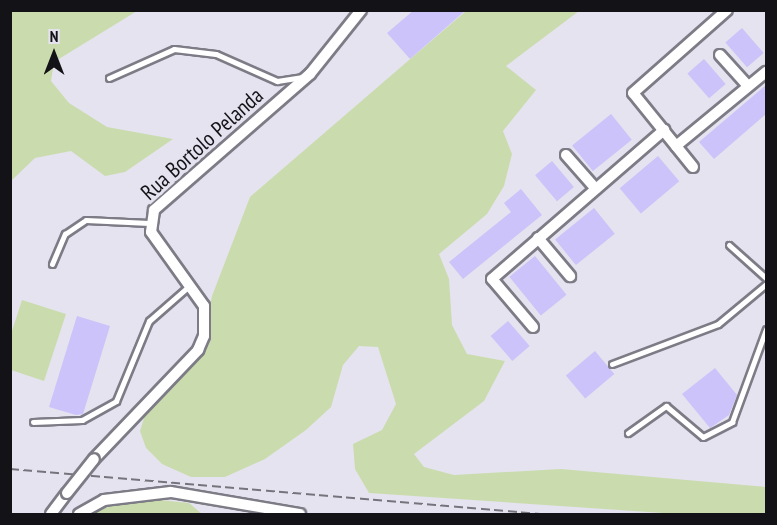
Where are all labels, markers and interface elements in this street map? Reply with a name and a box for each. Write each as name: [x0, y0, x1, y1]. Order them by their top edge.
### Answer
north arrow: [24, 24, 84, 84]
text: N: [50, 26, 58, 46]
street label: Rua Bortolo Pelanda: [136, 82, 268, 206]

